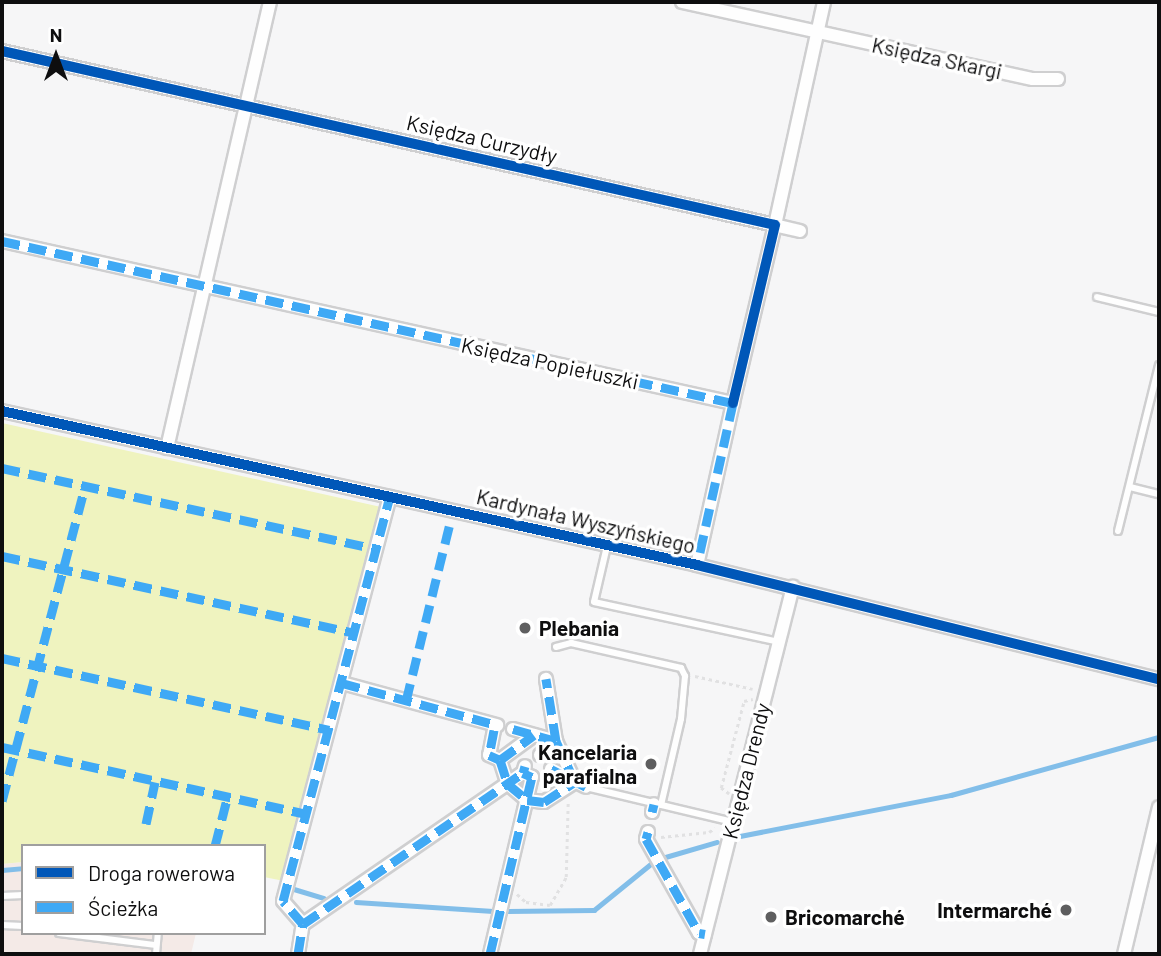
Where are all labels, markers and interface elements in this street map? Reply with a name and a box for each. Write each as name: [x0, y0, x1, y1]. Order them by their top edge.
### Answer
north arrow: [21, 21, 91, 91]
text: N: [50, 23, 62, 46]
street label: Księdza Skargi: [870, 32, 1004, 84]
street label: Księdza Curzydły: [404, 109, 560, 169]
street label: Księdza Popiełuszki: [459, 332, 641, 394]
street label: Kardynała Wyszyńskiego: [474, 484, 698, 558]
place label: Plebania: [539, 615, 619, 641]
marker: Plebania: [517, 620, 533, 636]
street label: Księdza Drendy: [717, 700, 775, 842]
place label: Kancelaria parafialna: [538, 739, 637, 789]
marker: Kancelaria parafialna: [643, 756, 659, 772]
legend: [21, 844, 266, 935]
text: Droga rowerowa: [88, 860, 235, 885]
text: Ścieżka: [88, 895, 158, 920]
place label: Intermarché: [937, 897, 1052, 923]
marker: Intermarché: [1058, 902, 1074, 918]
place label: Bricomarché: [785, 904, 905, 930]
marker: Bricomarché: [763, 909, 779, 925]

